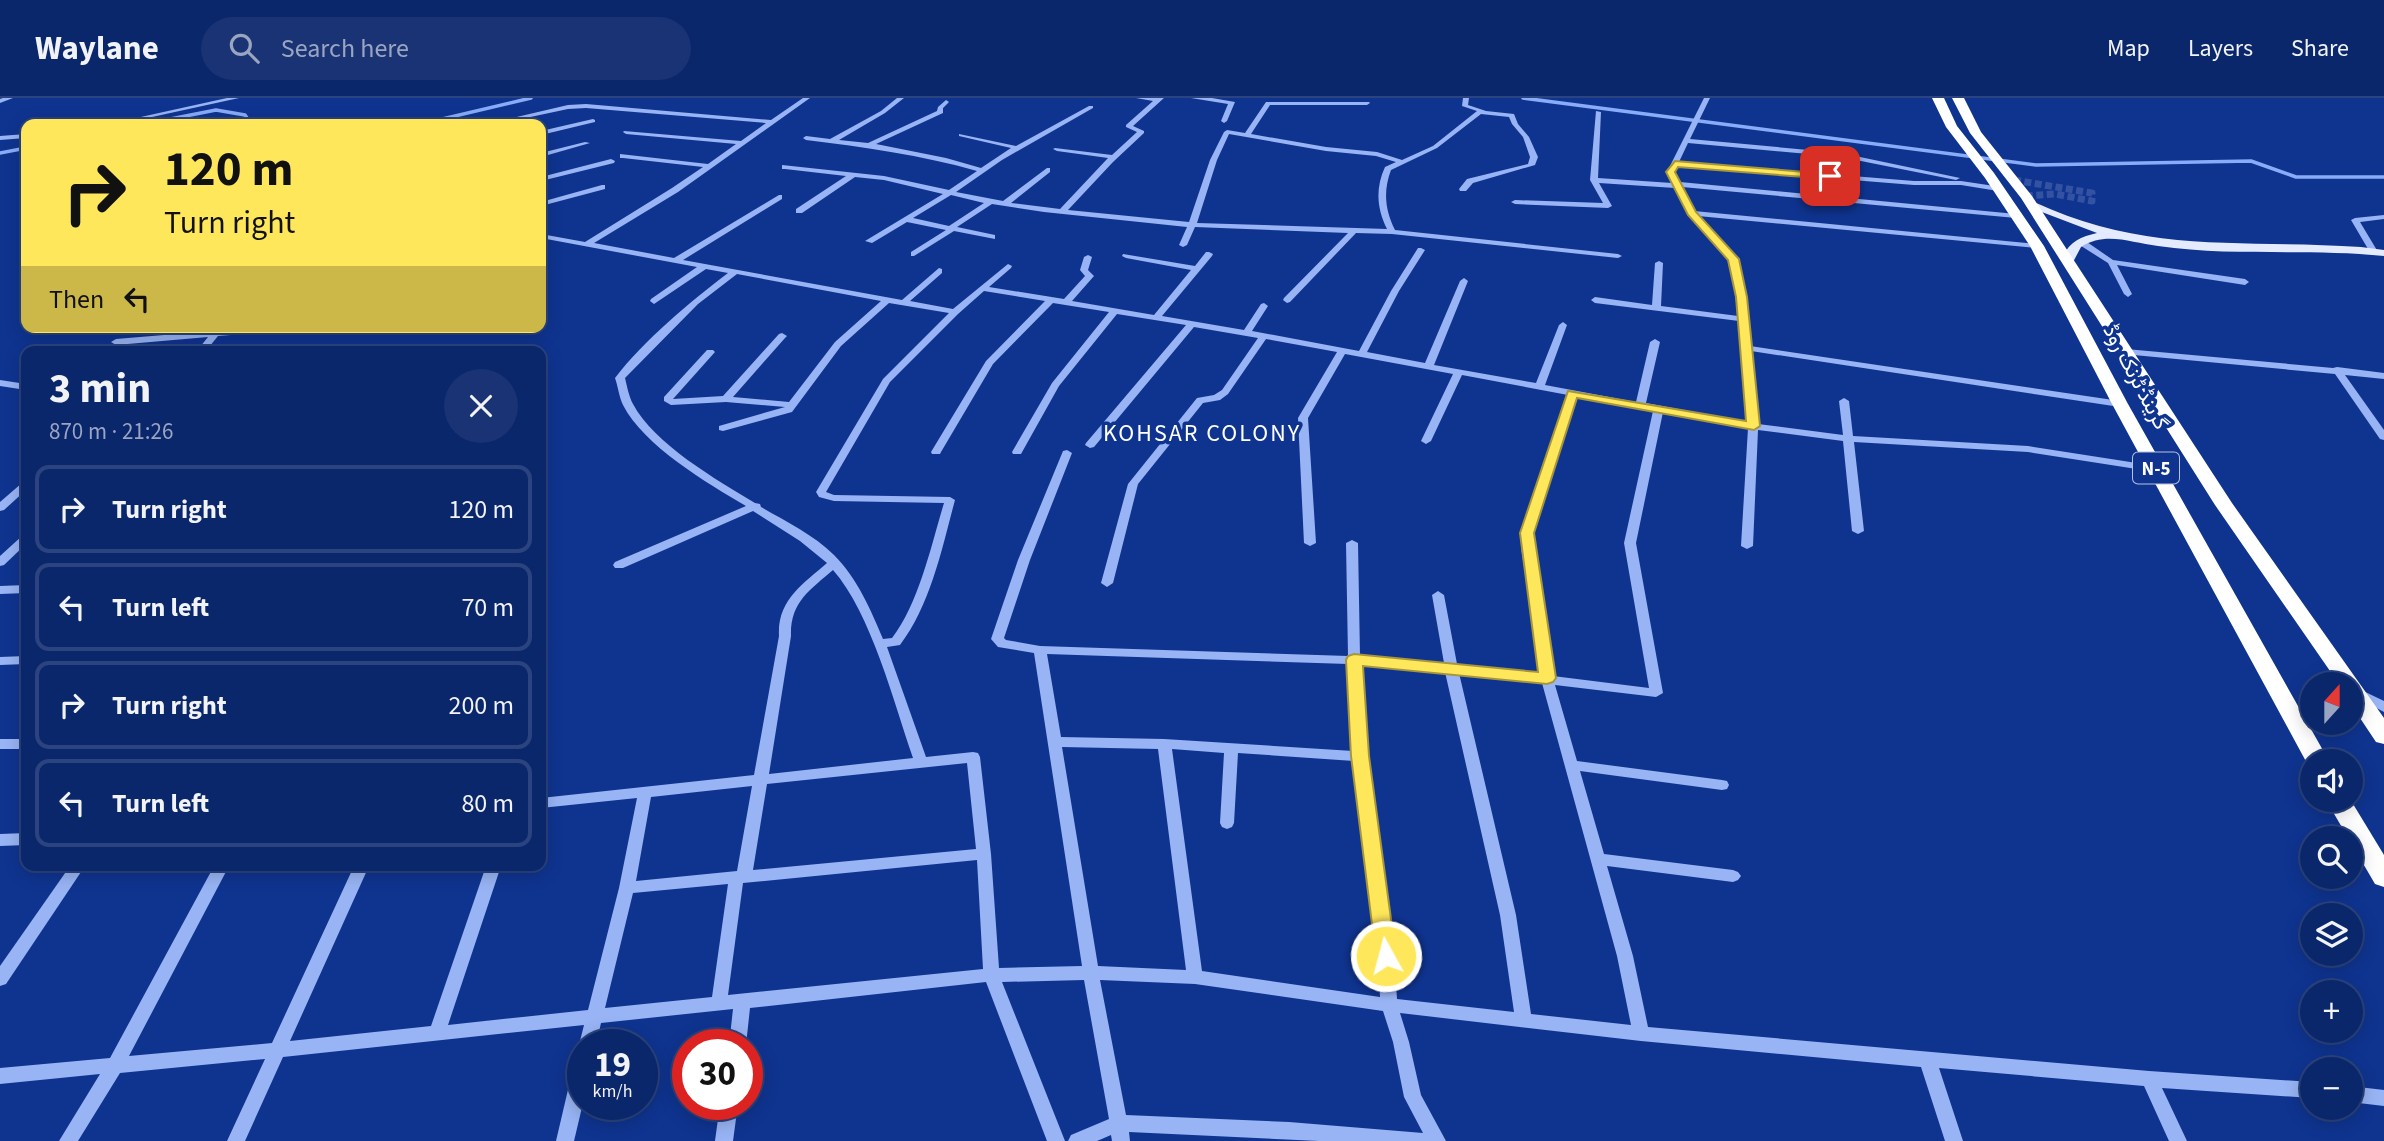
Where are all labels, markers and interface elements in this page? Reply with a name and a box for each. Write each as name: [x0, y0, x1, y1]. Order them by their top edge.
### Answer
search box: [201, 17, 691, 80]
text: Waylane: [35, 25, 159, 72]
icon: search: [225, 29, 263, 67]
text: Search here: [281, 30, 409, 67]
text: Map: [2107, 31, 2150, 66]
text: Layers: [2188, 31, 2253, 66]
text: Share: [2291, 31, 2349, 66]
text: 120 m: [164, 135, 293, 205]
pin: [1800, 146, 1860, 206]
icon: right: [49, 147, 140, 238]
icon: arrive: [1811, 157, 1849, 195]
text: Turn right: [164, 200, 295, 246]
icon: left: [118, 280, 156, 318]
text: Then: [49, 281, 104, 318]
street label: گرینڈ ٹرنک روڈ: [2096, 319, 2176, 435]
text: 3 min: [49, 359, 151, 419]
button: close: [444, 369, 518, 443]
text: 870 m · 21:26: [49, 415, 173, 448]
district label: KOHSAR COLONY: [1103, 416, 1301, 451]
road number: N-5: [2133, 452, 2179, 484]
icon: right: [53, 490, 91, 528]
text: Turn right: [112, 491, 227, 528]
text: 120 m: [448, 491, 514, 528]
icon: left: [53, 588, 91, 626]
text: Turn left: [112, 589, 209, 626]
text: 70 m: [461, 589, 514, 626]
north arrow: [2300, 672, 2362, 735]
map controls: [2300, 672, 2363, 1120]
icon: right: [53, 686, 91, 724]
text: Turn right: [112, 687, 227, 724]
text: 200 m: [448, 687, 514, 724]
button: sound: [2300, 749, 2363, 812]
icon: left: [53, 784, 91, 822]
text: Turn left: [112, 785, 209, 822]
text: 80 m: [461, 785, 514, 822]
button: search: [2300, 826, 2363, 889]
button: layers: [2300, 903, 2363, 966]
position arrow: [1349, 919, 1423, 993]
button: +: [2300, 980, 2363, 1043]
speed limit sign: 30: [672, 1029, 763, 1120]
text: 19: [594, 1040, 631, 1090]
button: −: [2300, 1057, 2363, 1120]
text: km/h: [593, 1079, 632, 1104]

